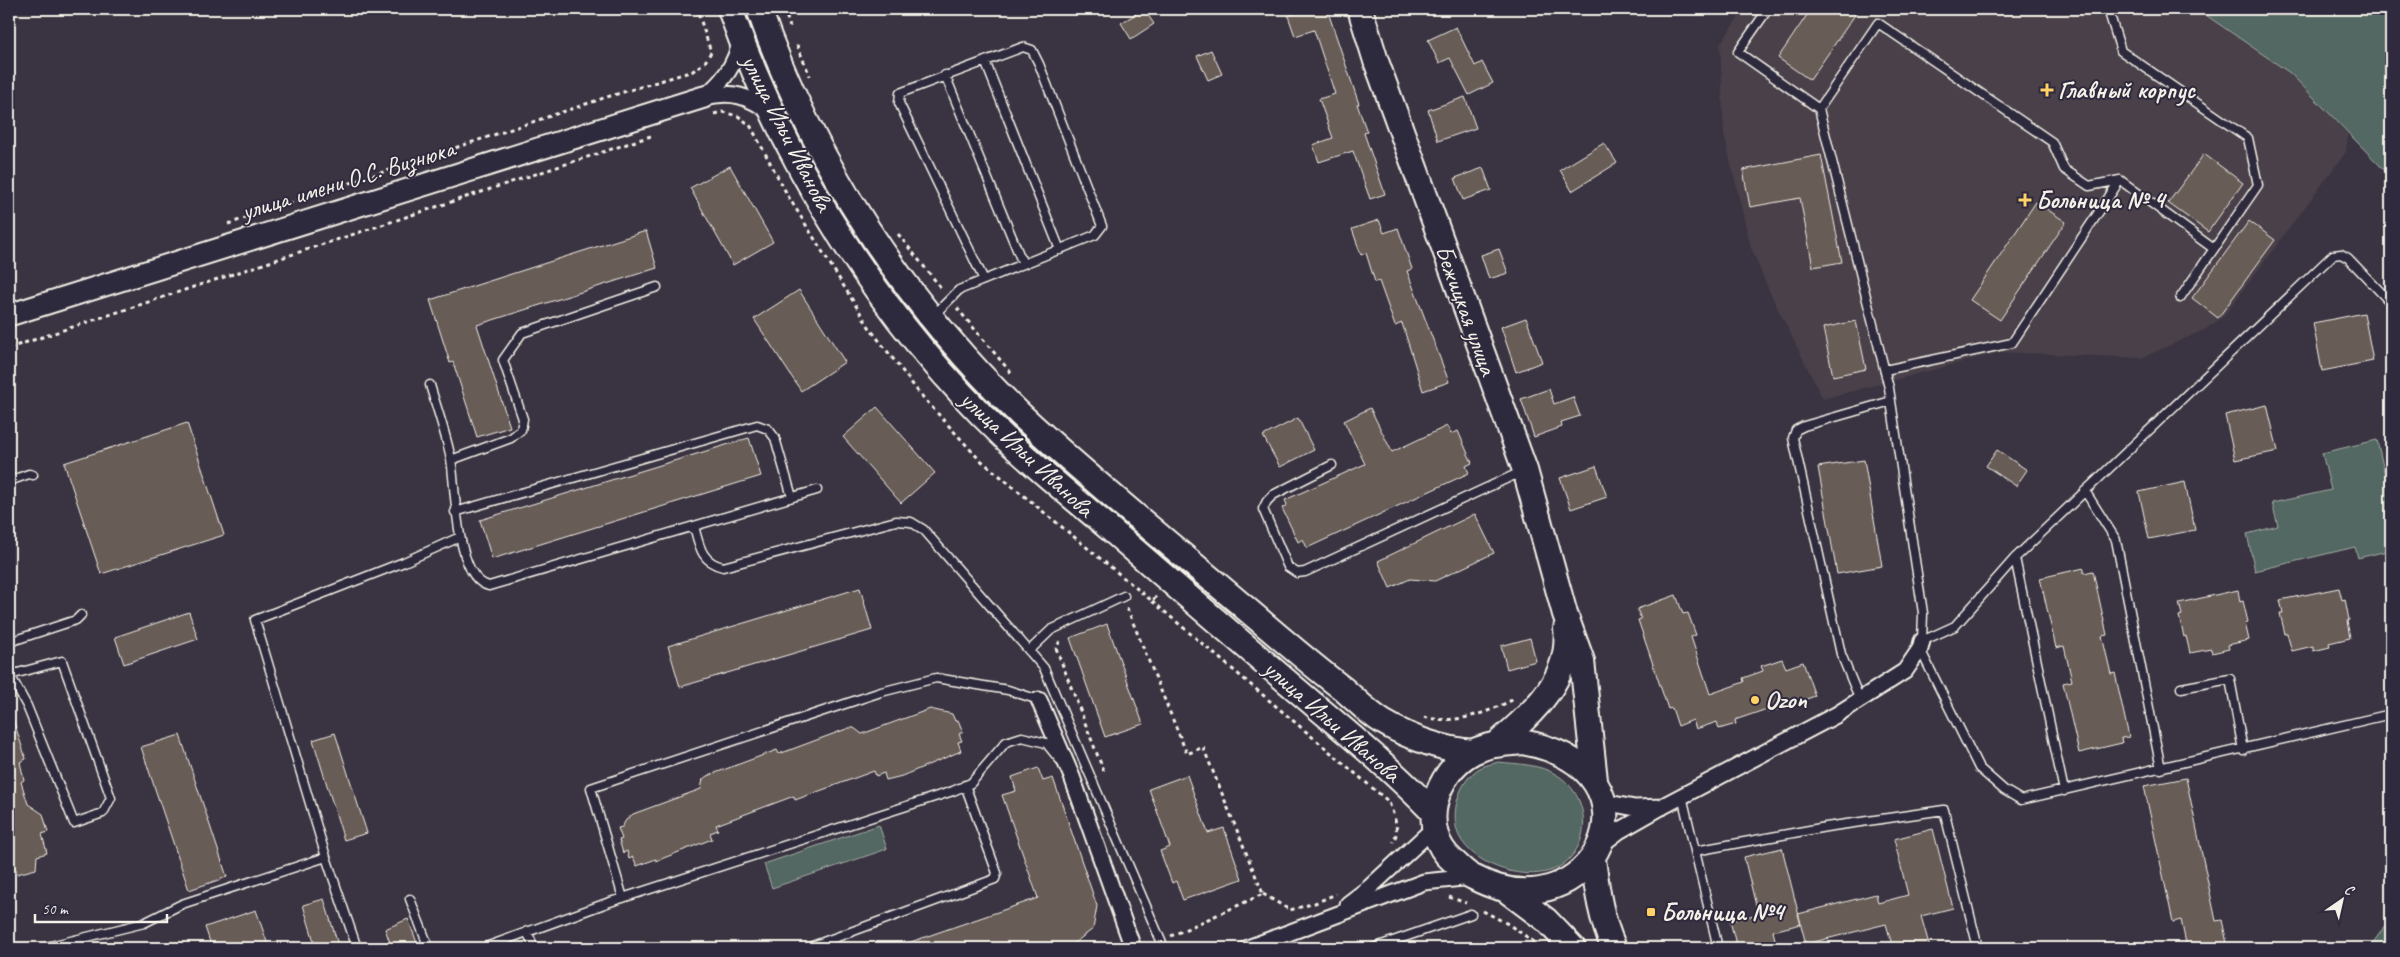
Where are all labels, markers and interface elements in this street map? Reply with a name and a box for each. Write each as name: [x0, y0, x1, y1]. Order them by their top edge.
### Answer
street label: улица Ильи Иванова: [733, 48, 841, 219]
place label: Главный корпус: [2058, 74, 2197, 106]
marker: Главный корпус: [2040, 83, 2054, 97]
street label: улица имени О.С. Визнюка: [236, 132, 461, 229]
place label: Больница № 4: [2036, 184, 2167, 216]
marker: Больница № 4: [2018, 193, 2032, 207]
street label: Бежицкая улица: [1428, 241, 1505, 381]
street label: улица Ильи Иванова: [952, 382, 1102, 526]
street label: улица Ильи Иванова: [1255, 651, 1409, 791]
place label: Ozon: [1765, 684, 1807, 716]
marker: Ozon: [1749, 694, 1761, 706]
north arrow: [2318, 874, 2368, 924]
text: С: [2341, 881, 2358, 900]
scale bar: [35, 892, 168, 924]
place label: Больница №4: [1661, 896, 1786, 928]
text: 50 m: [42, 900, 69, 919]
marker: Больница №4: [1645, 906, 1657, 918]

